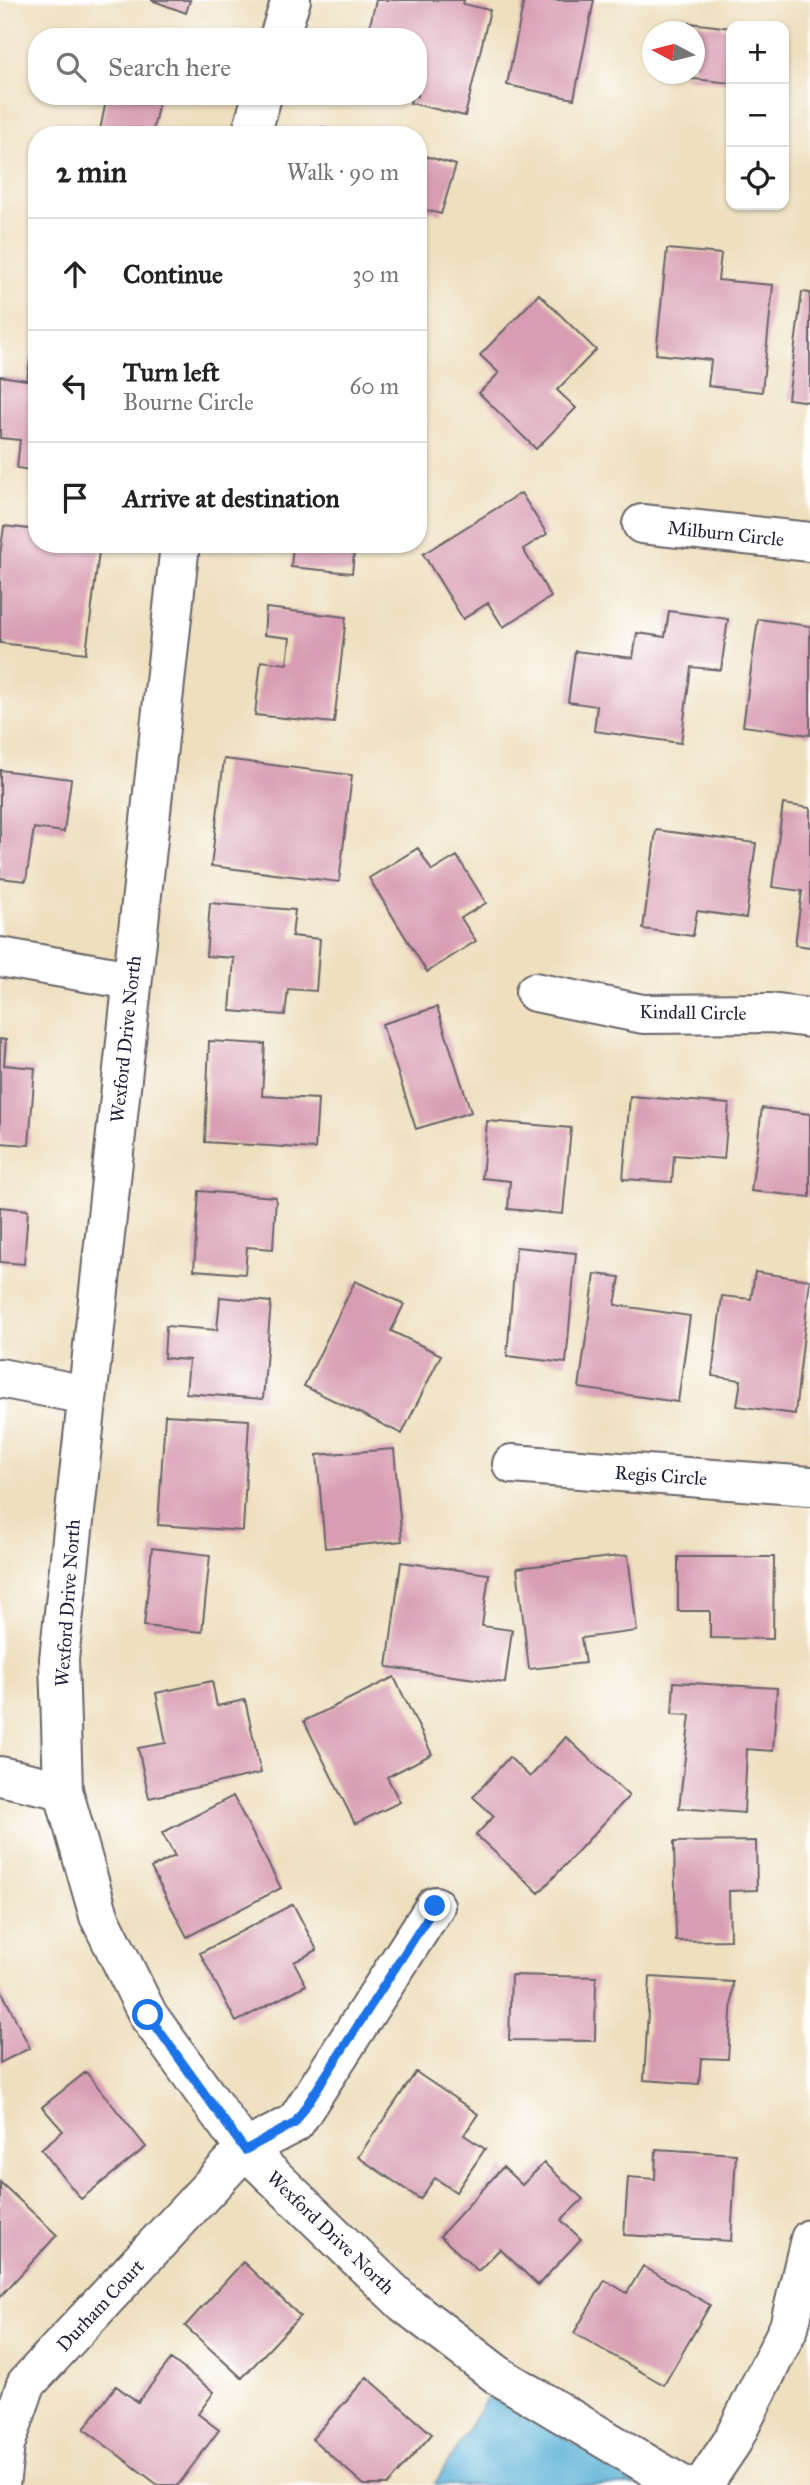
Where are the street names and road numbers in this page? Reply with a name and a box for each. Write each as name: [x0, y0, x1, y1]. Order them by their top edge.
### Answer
street label: Milburn Circle: [667, 516, 785, 551]
street label: Wexford Drive North: [105, 954, 146, 1124]
street label: Kindall Circle: [639, 1000, 747, 1025]
street label: Regis Circle: [614, 1461, 708, 1491]
street label: Wexford Drive North: [50, 1518, 85, 1688]
street label: Wexford Drive North: [262, 2166, 399, 2299]
street label: Durham Court: [52, 2254, 149, 2356]

